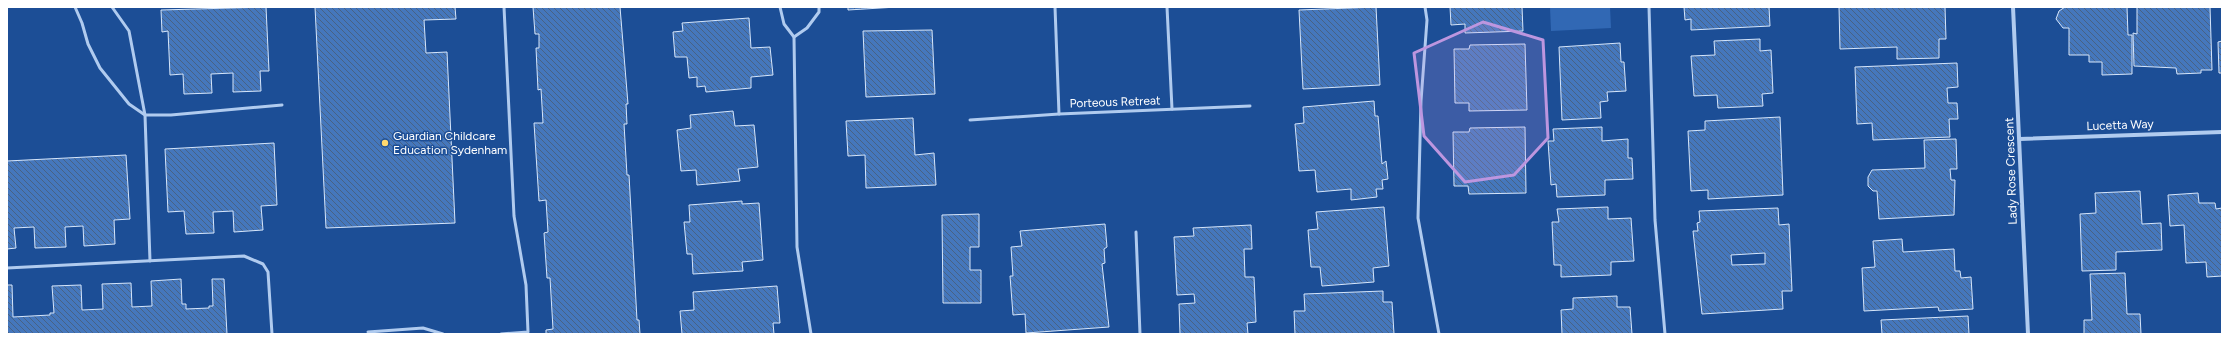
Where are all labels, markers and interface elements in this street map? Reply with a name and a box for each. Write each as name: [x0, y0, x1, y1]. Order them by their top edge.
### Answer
street label: Porteous Retreat: [1069, 93, 1161, 111]
street label: Lady Rose Crescent: [2002, 117, 2020, 225]
street label: Lucetta Way: [2086, 117, 2155, 133]
place label: Guardian Childcare Education Sydenham: [393, 129, 507, 157]
marker: Guardian Childcare Education Sydenham: [380, 138, 390, 148]

